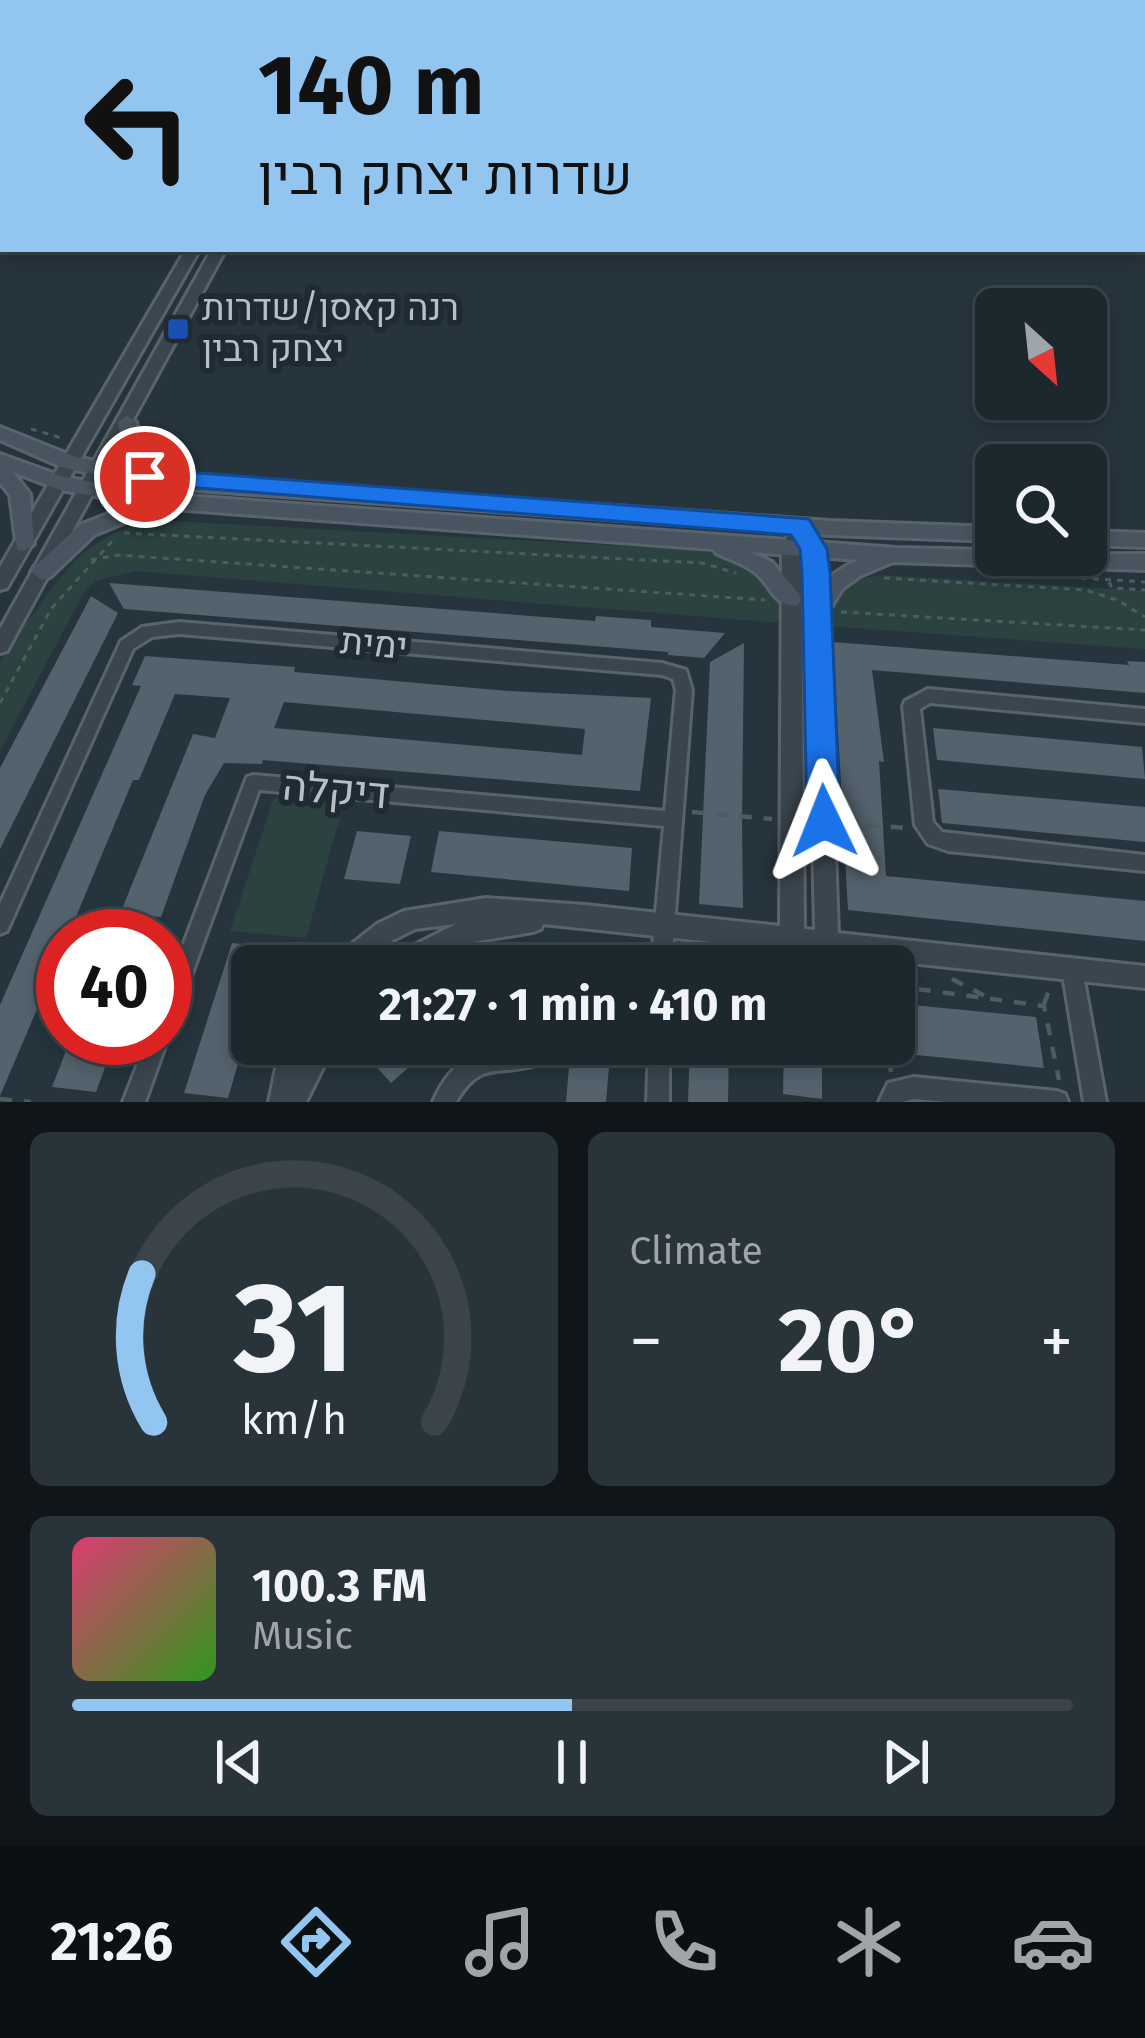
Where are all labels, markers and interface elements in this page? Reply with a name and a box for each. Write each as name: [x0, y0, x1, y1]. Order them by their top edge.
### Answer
text: 140 m: [258, 35, 484, 136]
icon: left: [60, 48, 216, 204]
text: שדרות יצחק רבין: [258, 144, 633, 208]
place label: רנה קאסן/שדרות יצחק רבין: [202, 286, 459, 371]
north arrow: [975, 288, 1107, 420]
map controls: [975, 288, 1107, 576]
marker: רנה קאסן/שדרות יצחק רבין: [165, 316, 191, 342]
pin: [94, 426, 196, 528]
icon: arrive: [112, 444, 178, 510]
button: search: [975, 444, 1107, 576]
street label: ימית: [339, 619, 409, 669]
position arrow: [761, 758, 887, 884]
street label: דיקלה: [281, 760, 391, 820]
speed limit sign: 40: [36, 909, 192, 1065]
text: 21:27 · 1 min · 410 m: [379, 978, 767, 1032]
text: Climate: [630, 1228, 763, 1274]
text: 31: [233, 1254, 354, 1404]
text: 20°: [778, 1287, 924, 1395]
text: −: [630, 1302, 663, 1381]
text: +: [1040, 1302, 1073, 1381]
text: km/h: [241, 1394, 347, 1445]
text: 100.3 FM: [252, 1559, 427, 1613]
text: Music: [252, 1613, 353, 1659]
icon: previous: [206, 1729, 272, 1795]
icon: pause: [539, 1729, 605, 1795]
icon: next: [873, 1729, 939, 1795]
icon: directions: [274, 1900, 358, 1984]
icon: music: [458, 1900, 542, 1984]
icon: phone: [642, 1900, 726, 1984]
icon: climate: [827, 1900, 911, 1984]
icon: car: [1011, 1900, 1095, 1984]
text: 21:26: [50, 1910, 173, 1974]

